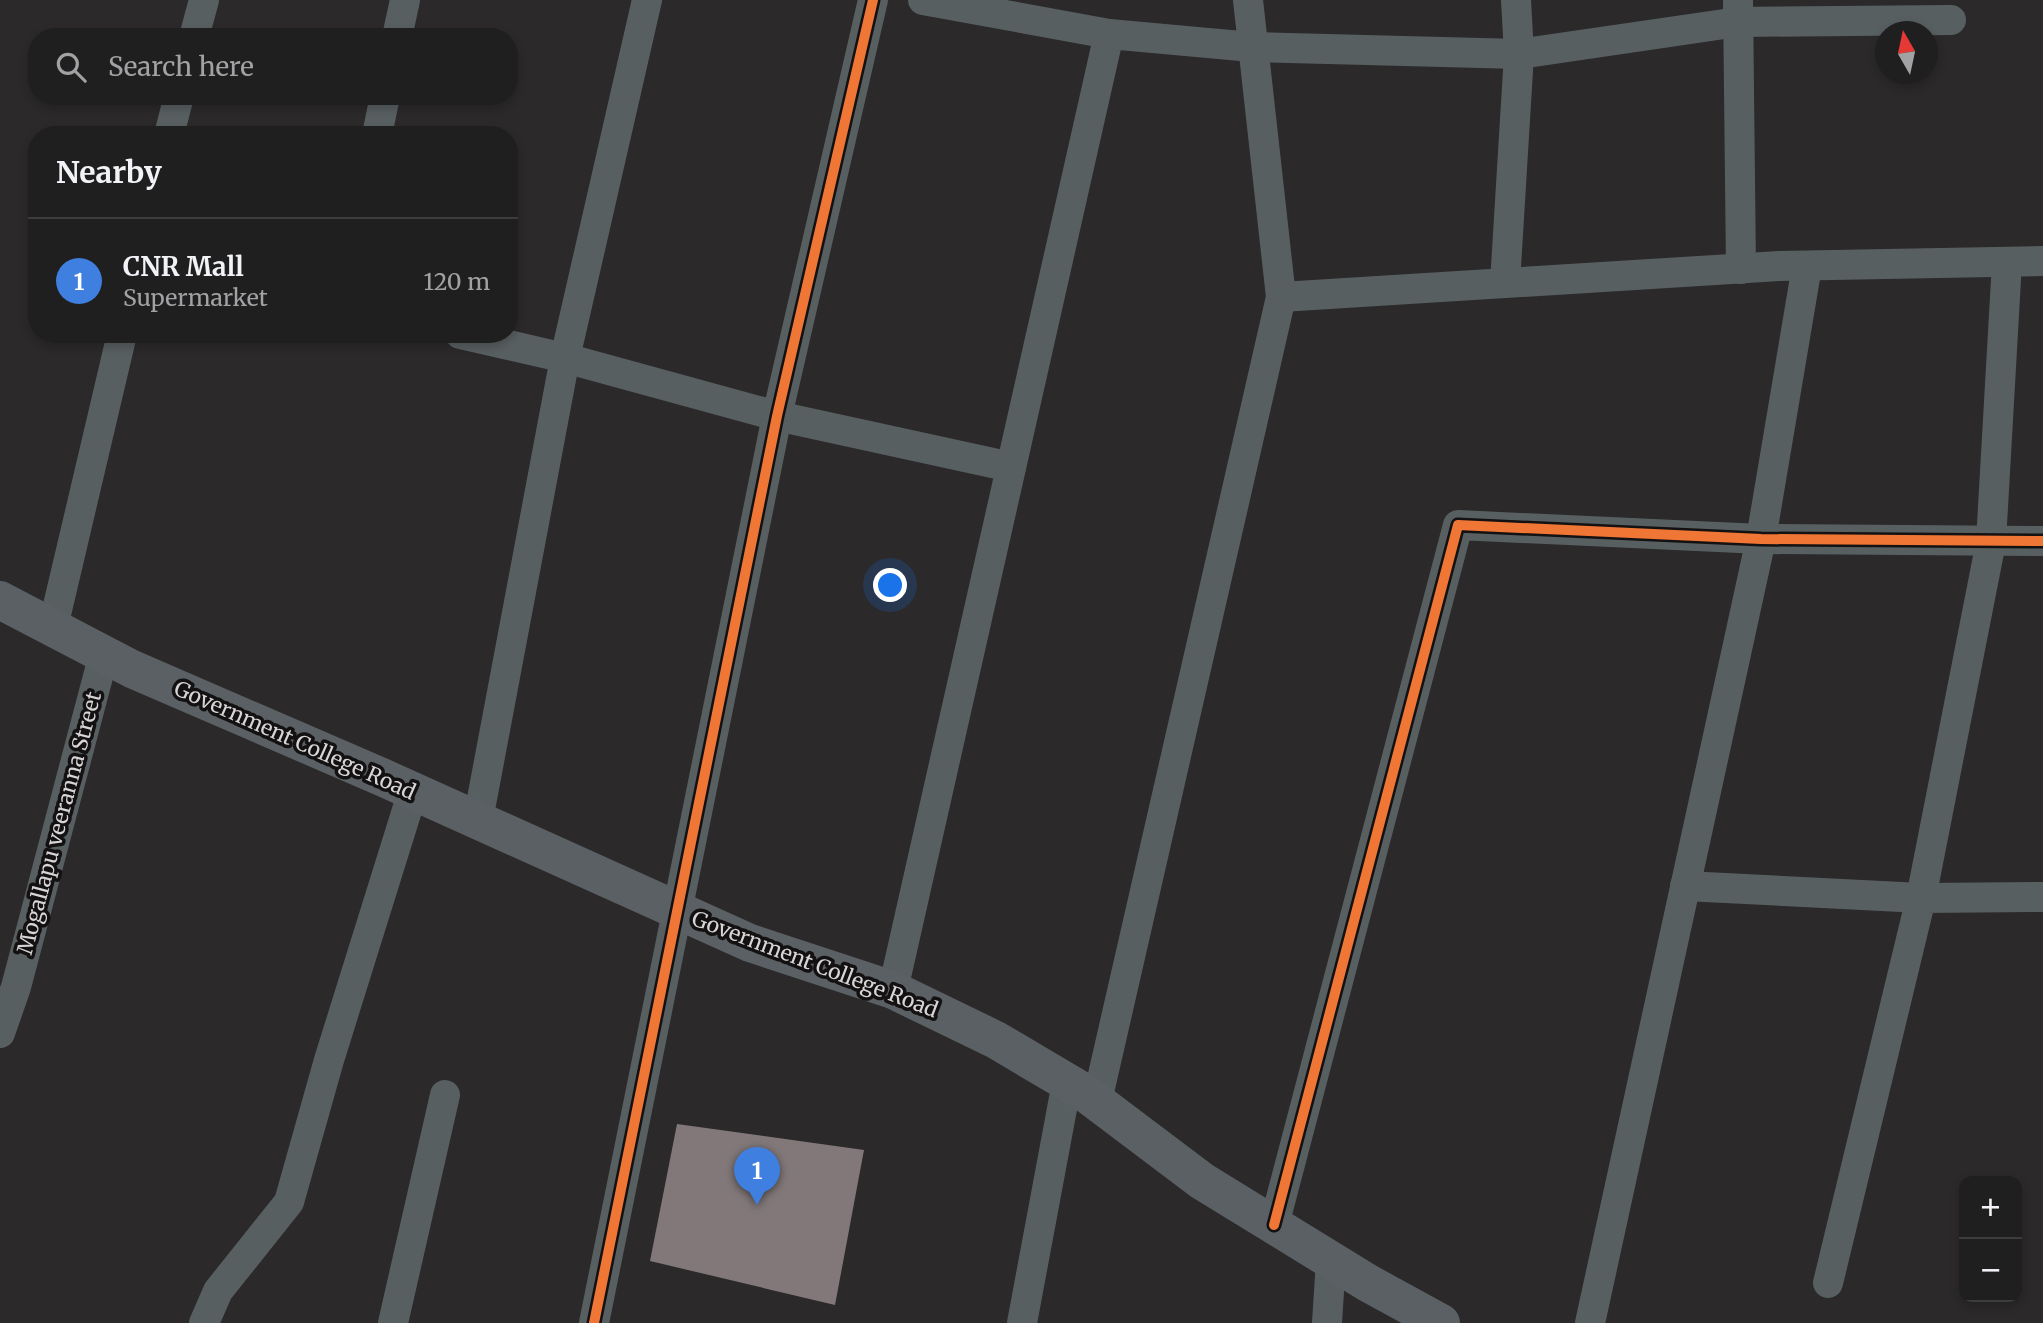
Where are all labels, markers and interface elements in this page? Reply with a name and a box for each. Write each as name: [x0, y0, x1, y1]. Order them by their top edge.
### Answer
north arrow: [1875, 21, 1938, 84]
search box: [28, 28, 518, 105]
icon: search: [52, 48, 90, 86]
text: Search here: [108, 50, 254, 83]
text: Nearby: [56, 153, 162, 191]
text: CNR Mall: [123, 250, 244, 283]
text: 1: [74, 267, 84, 296]
text: 120 m: [424, 267, 490, 296]
text: Supermarket: [123, 283, 268, 312]
your location: [873, 568, 907, 602]
street label: Government College Road: [170, 674, 420, 806]
street label: Mogallapu veeranna Street: [11, 689, 107, 957]
street label: Government College Road: [688, 905, 942, 1024]
pin: 1: [734, 1147, 780, 1205]
map controls: [1959, 1176, 2022, 1302]
button: +: [1959, 1176, 2022, 1239]
button: −: [1959, 1239, 2022, 1302]

